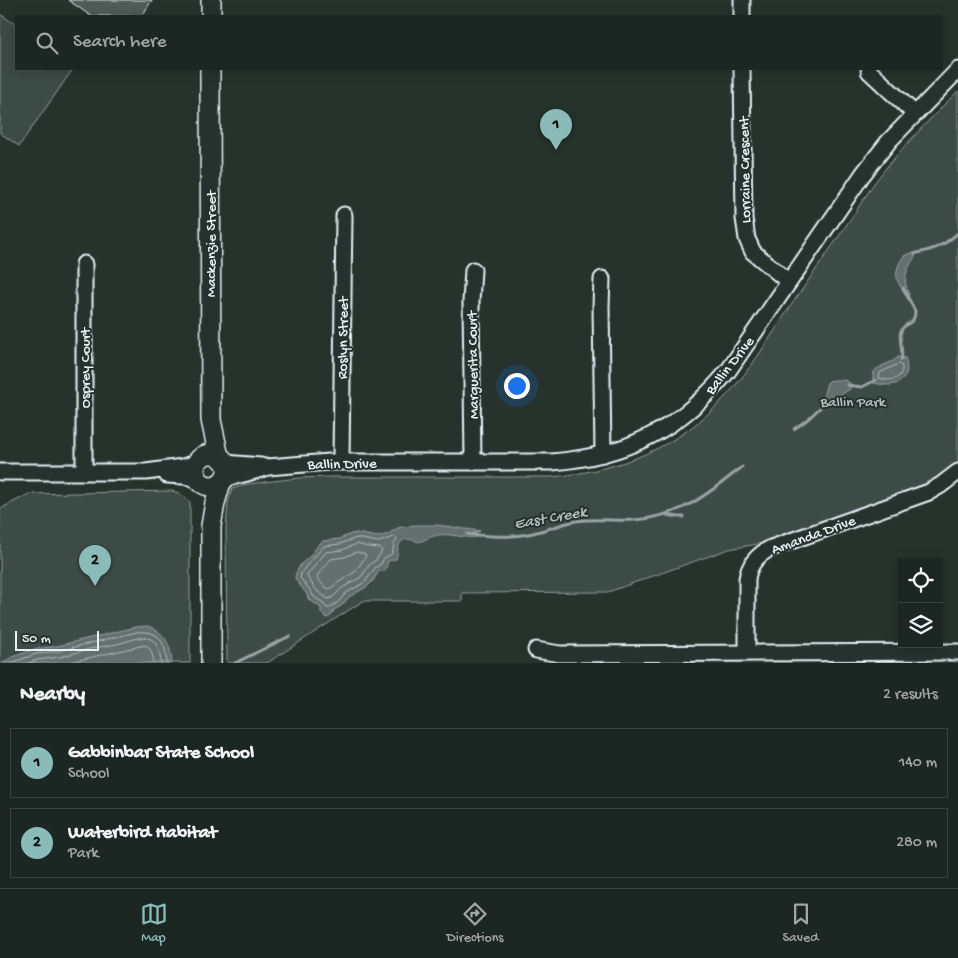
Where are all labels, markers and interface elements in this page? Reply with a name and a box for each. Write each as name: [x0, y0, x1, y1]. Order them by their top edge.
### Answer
search box: [15, 15, 943, 70]
icon: search: [33, 29, 61, 57]
text: Search here: [73, 31, 167, 54]
pin: 1: [540, 109, 572, 150]
street label: Lorraine Crescent: [736, 115, 756, 223]
street label: Mackenzie Street: [203, 189, 221, 297]
street label: Roslyn Street: [334, 295, 354, 379]
street label: Marguerita Court: [464, 309, 484, 419]
street label: Osprey Court: [77, 326, 95, 408]
street label: Ballin Drive: [702, 333, 759, 400]
your location: [504, 373, 530, 399]
park label: Ballin Park: [819, 394, 887, 412]
street label: Ballin Drive: [306, 455, 377, 475]
water label: East Creek: [513, 503, 590, 535]
street label: Amanda Drive: [769, 512, 858, 559]
pin: 2: [79, 545, 111, 586]
map controls: [898, 558, 943, 648]
button: locate: [898, 558, 943, 603]
button: layers: [898, 603, 943, 648]
scale bar: [15, 628, 99, 651]
text: 50 m: [22, 631, 51, 648]
text: Nearby: [20, 683, 85, 708]
text: 2 results: [883, 686, 938, 705]
text: Gabbinbar State School: [68, 742, 254, 765]
text: 1: [34, 754, 40, 773]
text: 140 m: [899, 754, 937, 773]
text: School: [68, 765, 110, 784]
text: Waterbird Habitat: [68, 822, 217, 845]
text: 2: [33, 834, 41, 853]
text: 280 m: [896, 834, 937, 853]
text: Park: [68, 845, 99, 864]
tab: Map: [140, 900, 168, 947]
tab: Directions: [447, 900, 504, 947]
tab: Saved: [783, 900, 818, 947]

